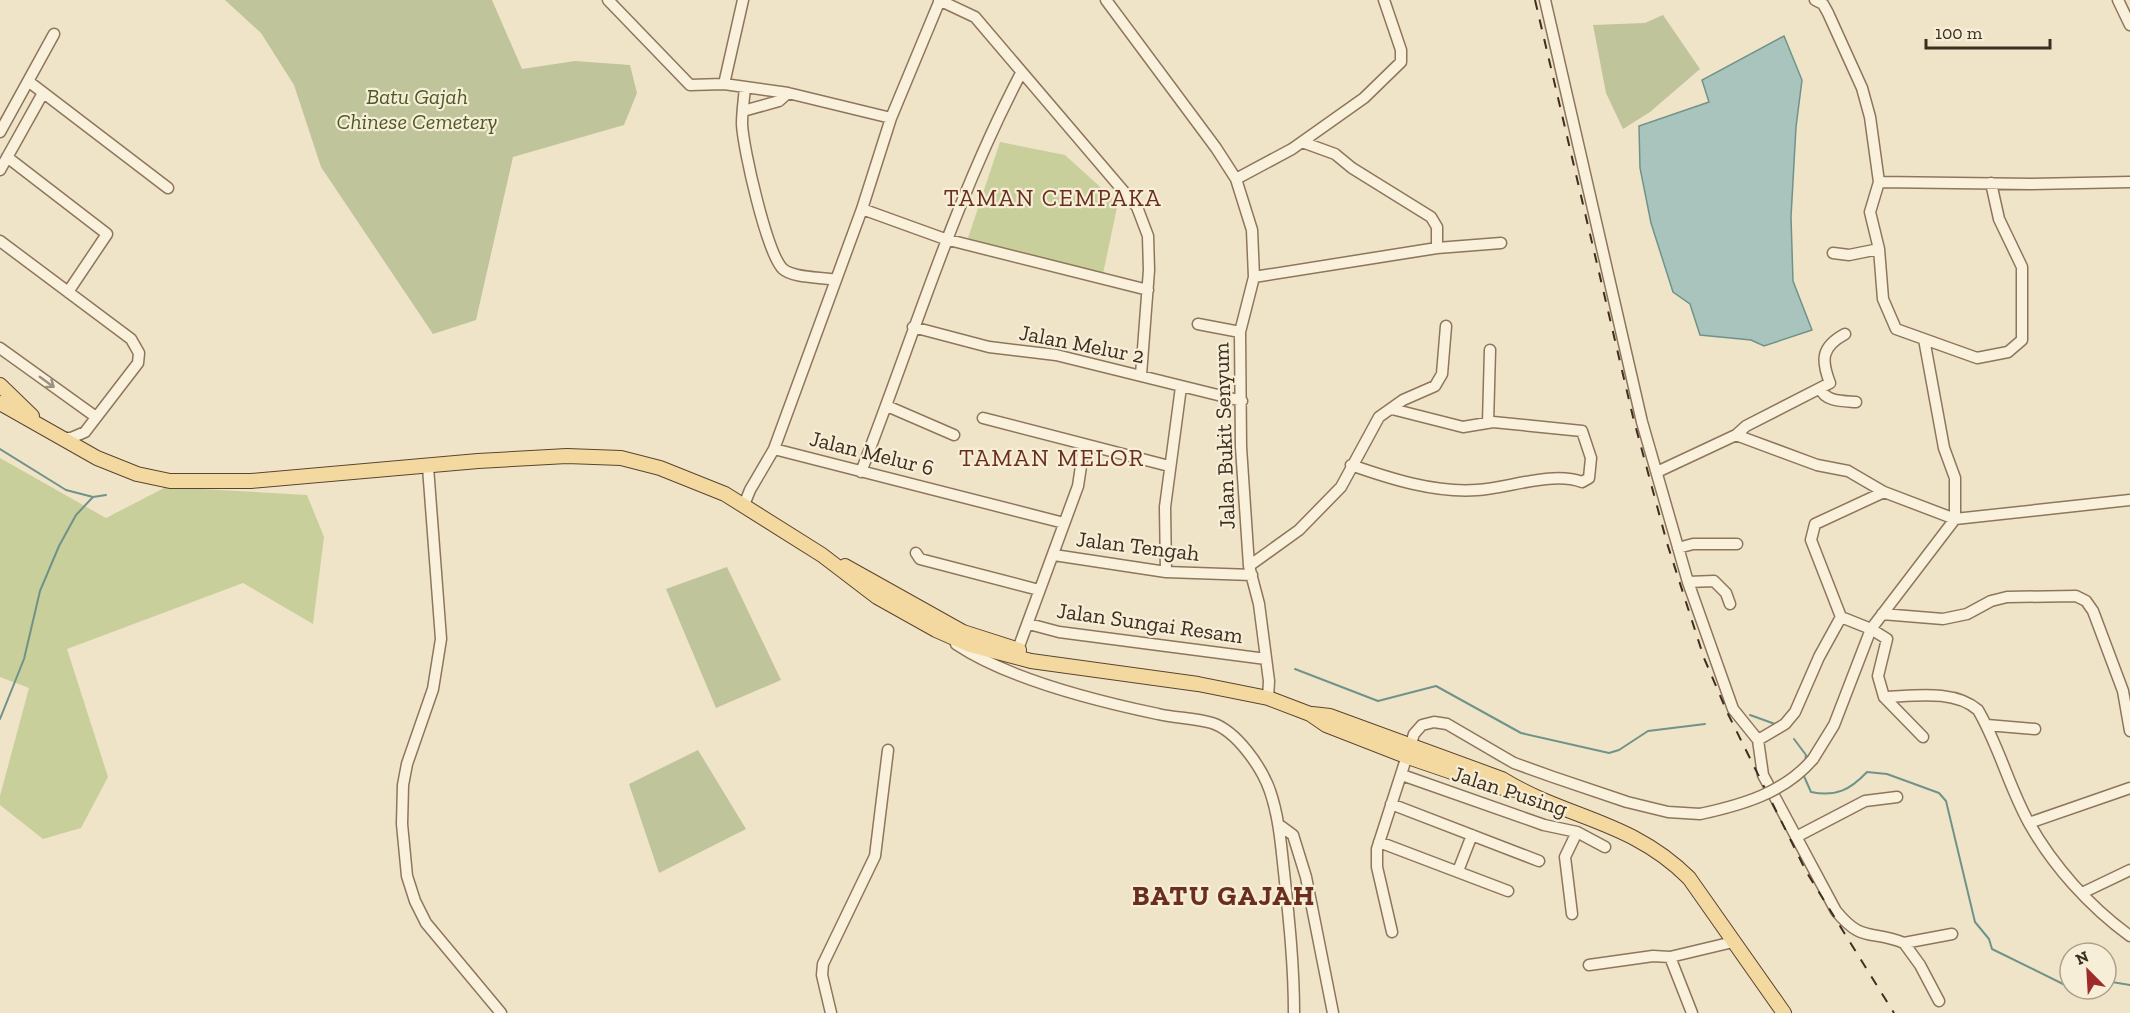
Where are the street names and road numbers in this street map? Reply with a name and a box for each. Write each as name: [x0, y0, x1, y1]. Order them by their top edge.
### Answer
street label: Jalan Melur 2: [1017, 319, 1147, 369]
street label: Jalan Bukit Senyum: [1207, 342, 1241, 530]
street label: Jalan Melur 6: [807, 425, 937, 481]
street label: Jalan Tengah: [1075, 525, 1202, 567]
street label: Jalan Sungai Resam: [1055, 597, 1245, 649]
street label: Jalan Pusing: [1449, 760, 1571, 822]

